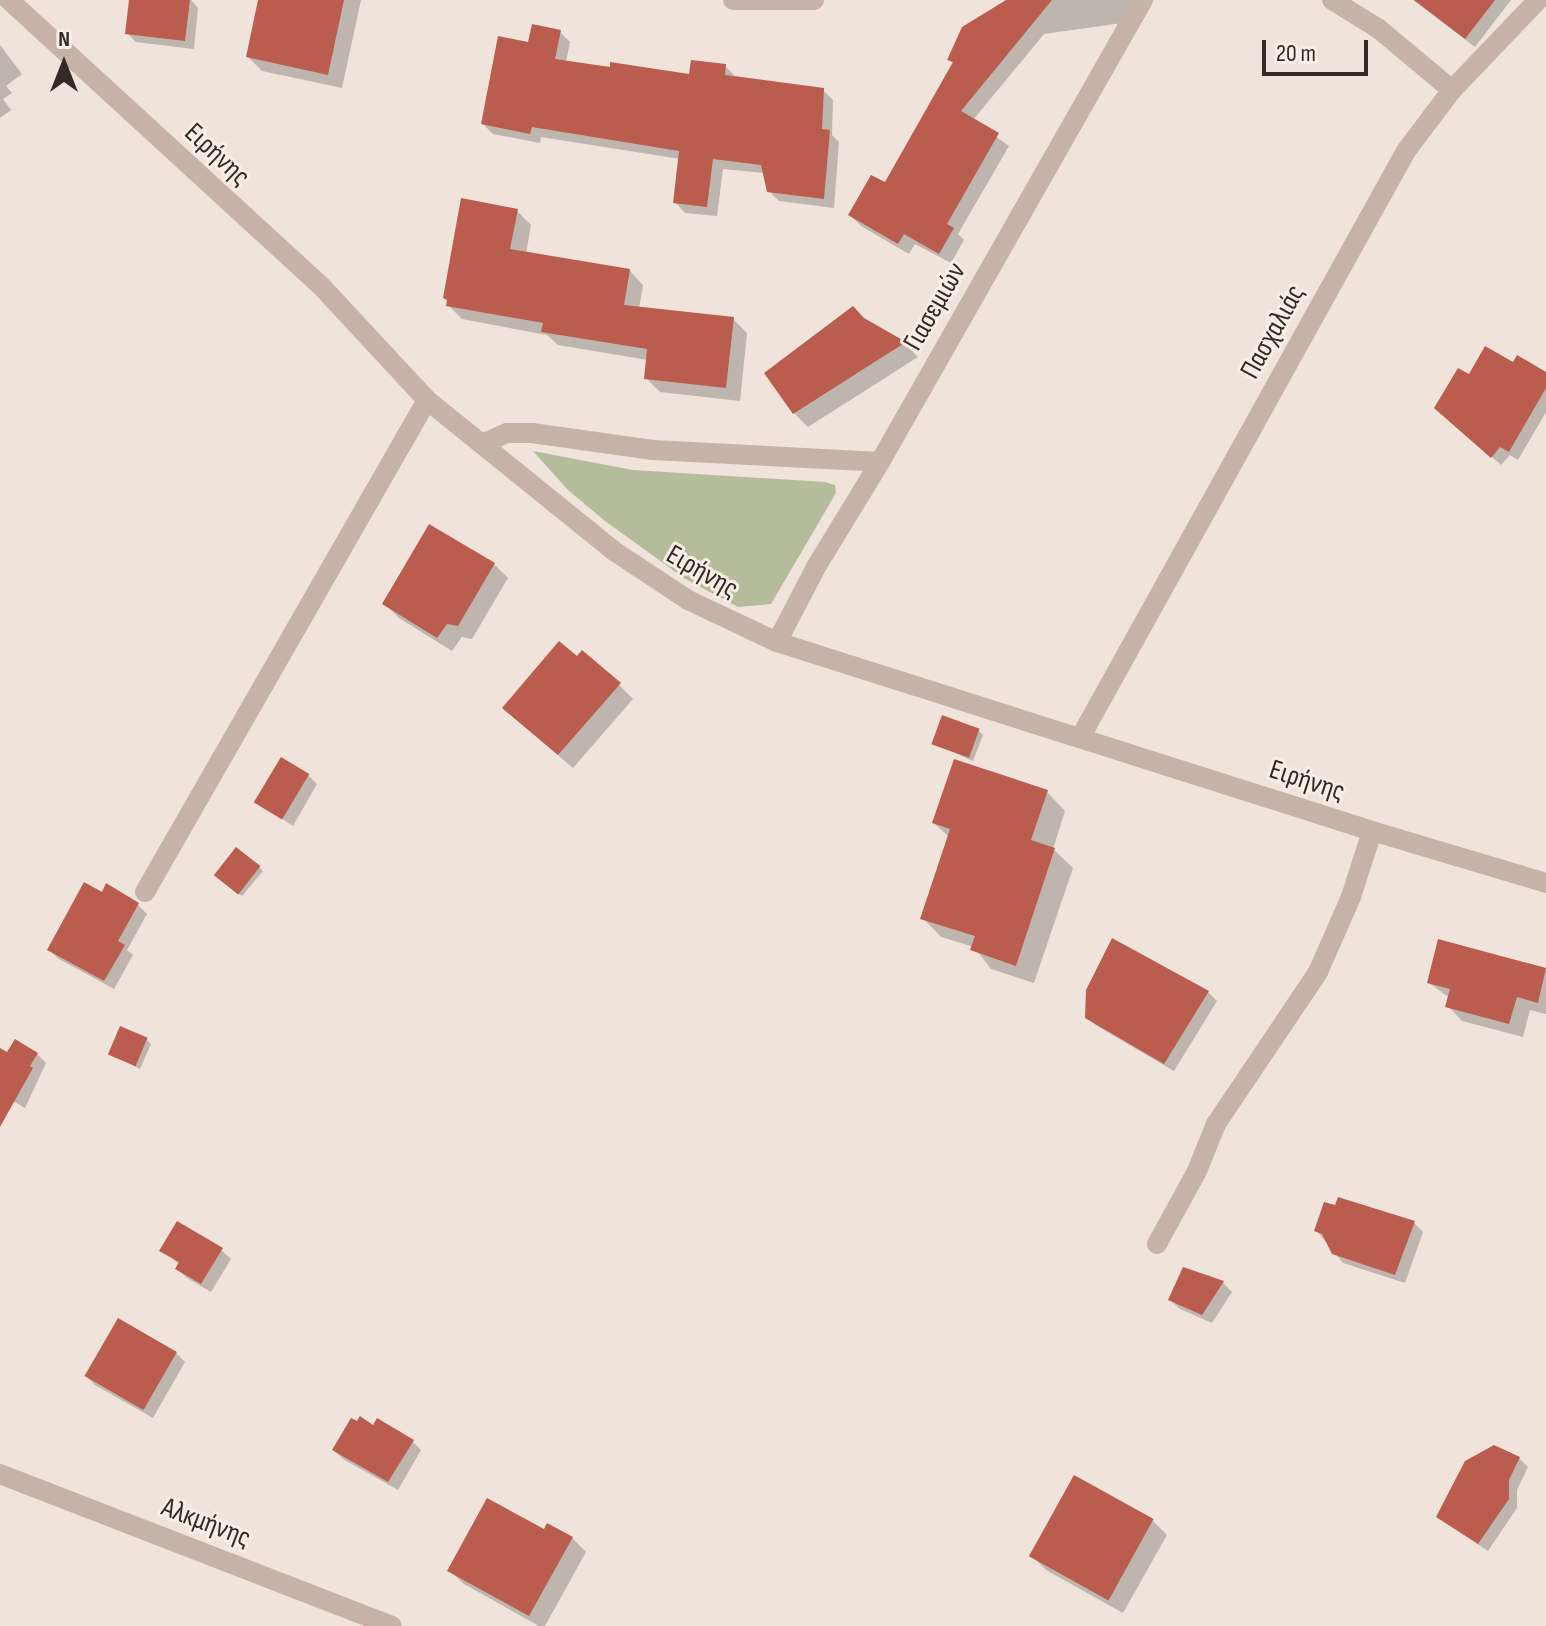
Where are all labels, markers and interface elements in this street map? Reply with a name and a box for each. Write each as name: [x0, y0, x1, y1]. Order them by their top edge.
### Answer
north arrow: [24, 24, 104, 104]
scale bar: [1266, 24, 1372, 74]
text: N: [58, 26, 70, 53]
text: 20 m: [1276, 39, 1316, 68]
street label: Ειρήνης: [177, 116, 257, 194]
street label: Γιασεμιών: [897, 257, 973, 357]
street label: Πασχαλιάς: [1234, 279, 1312, 385]
street label: Ειρήνης: [660, 538, 744, 606]
street label: Ειρήνης: [1265, 753, 1349, 809]
street label: Αλκμήνης: [157, 1491, 255, 1555]

